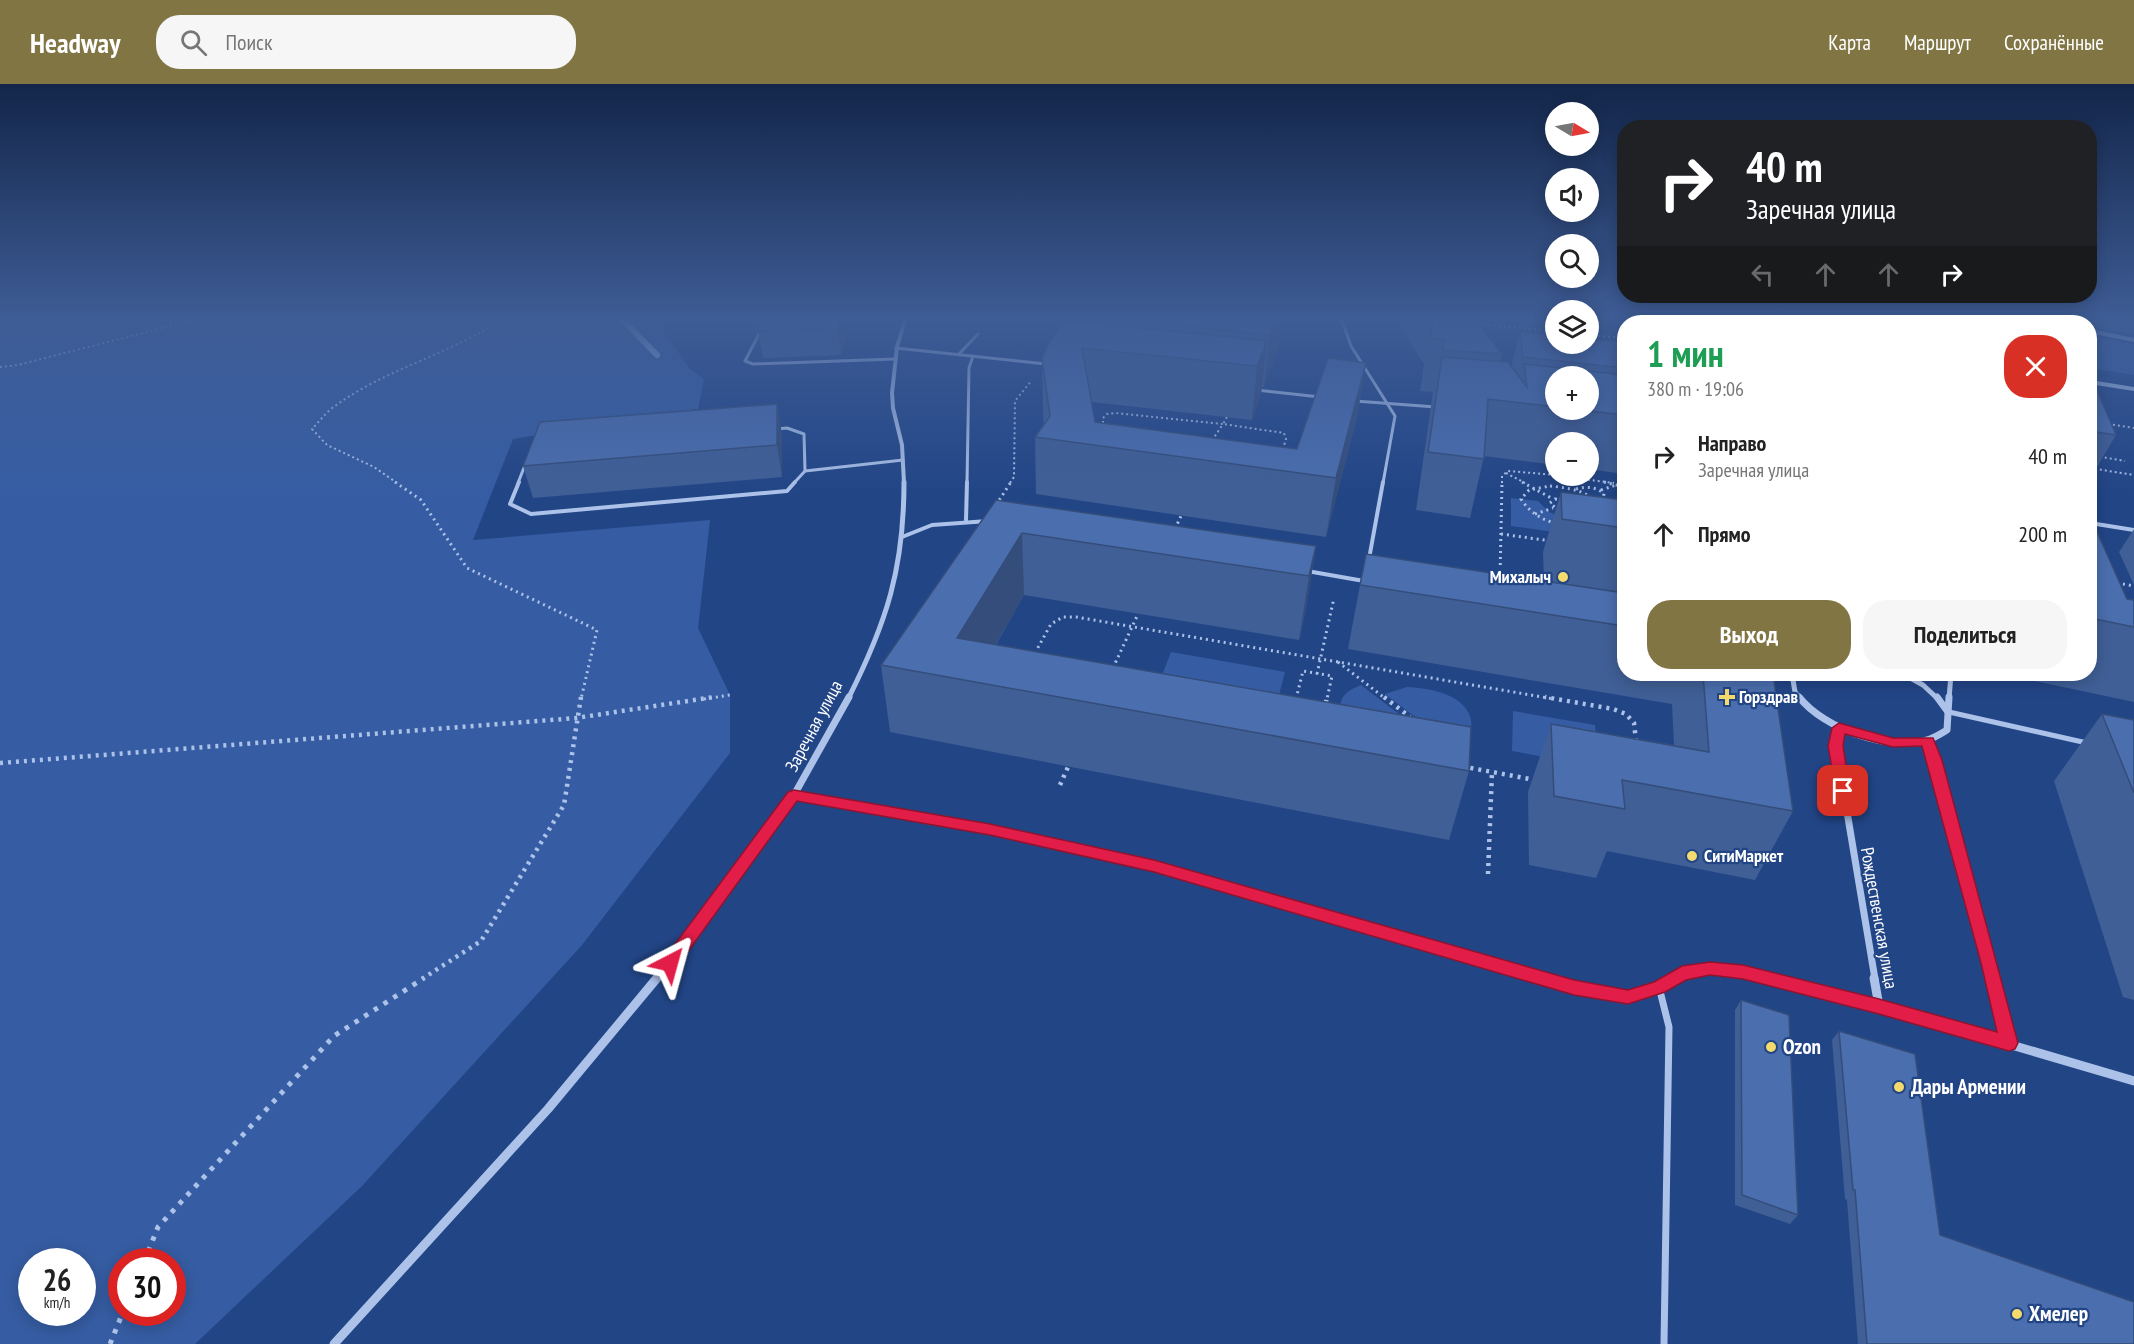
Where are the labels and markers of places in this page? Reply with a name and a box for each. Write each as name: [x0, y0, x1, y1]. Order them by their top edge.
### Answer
place label: Михалыч: [1490, 565, 1551, 588]
marker: Михалыч: [1556, 570, 1570, 584]
place label: Горздрав: [1739, 685, 1799, 708]
marker: Горздрав: [1720, 690, 1734, 704]
pin: [1817, 765, 1868, 816]
place label: СитиМаркет: [1704, 844, 1784, 867]
marker: СитиМаркет: [1685, 849, 1699, 863]
place label: Ozon: [1783, 1033, 1821, 1060]
marker: Ozon: [1764, 1040, 1778, 1054]
place label: Дары Армении: [1911, 1073, 2026, 1100]
marker: Дары Армении: [1892, 1080, 1906, 1094]
place label: Хмелер: [2029, 1300, 2088, 1327]
marker: Хмелер: [2010, 1307, 2024, 1321]

